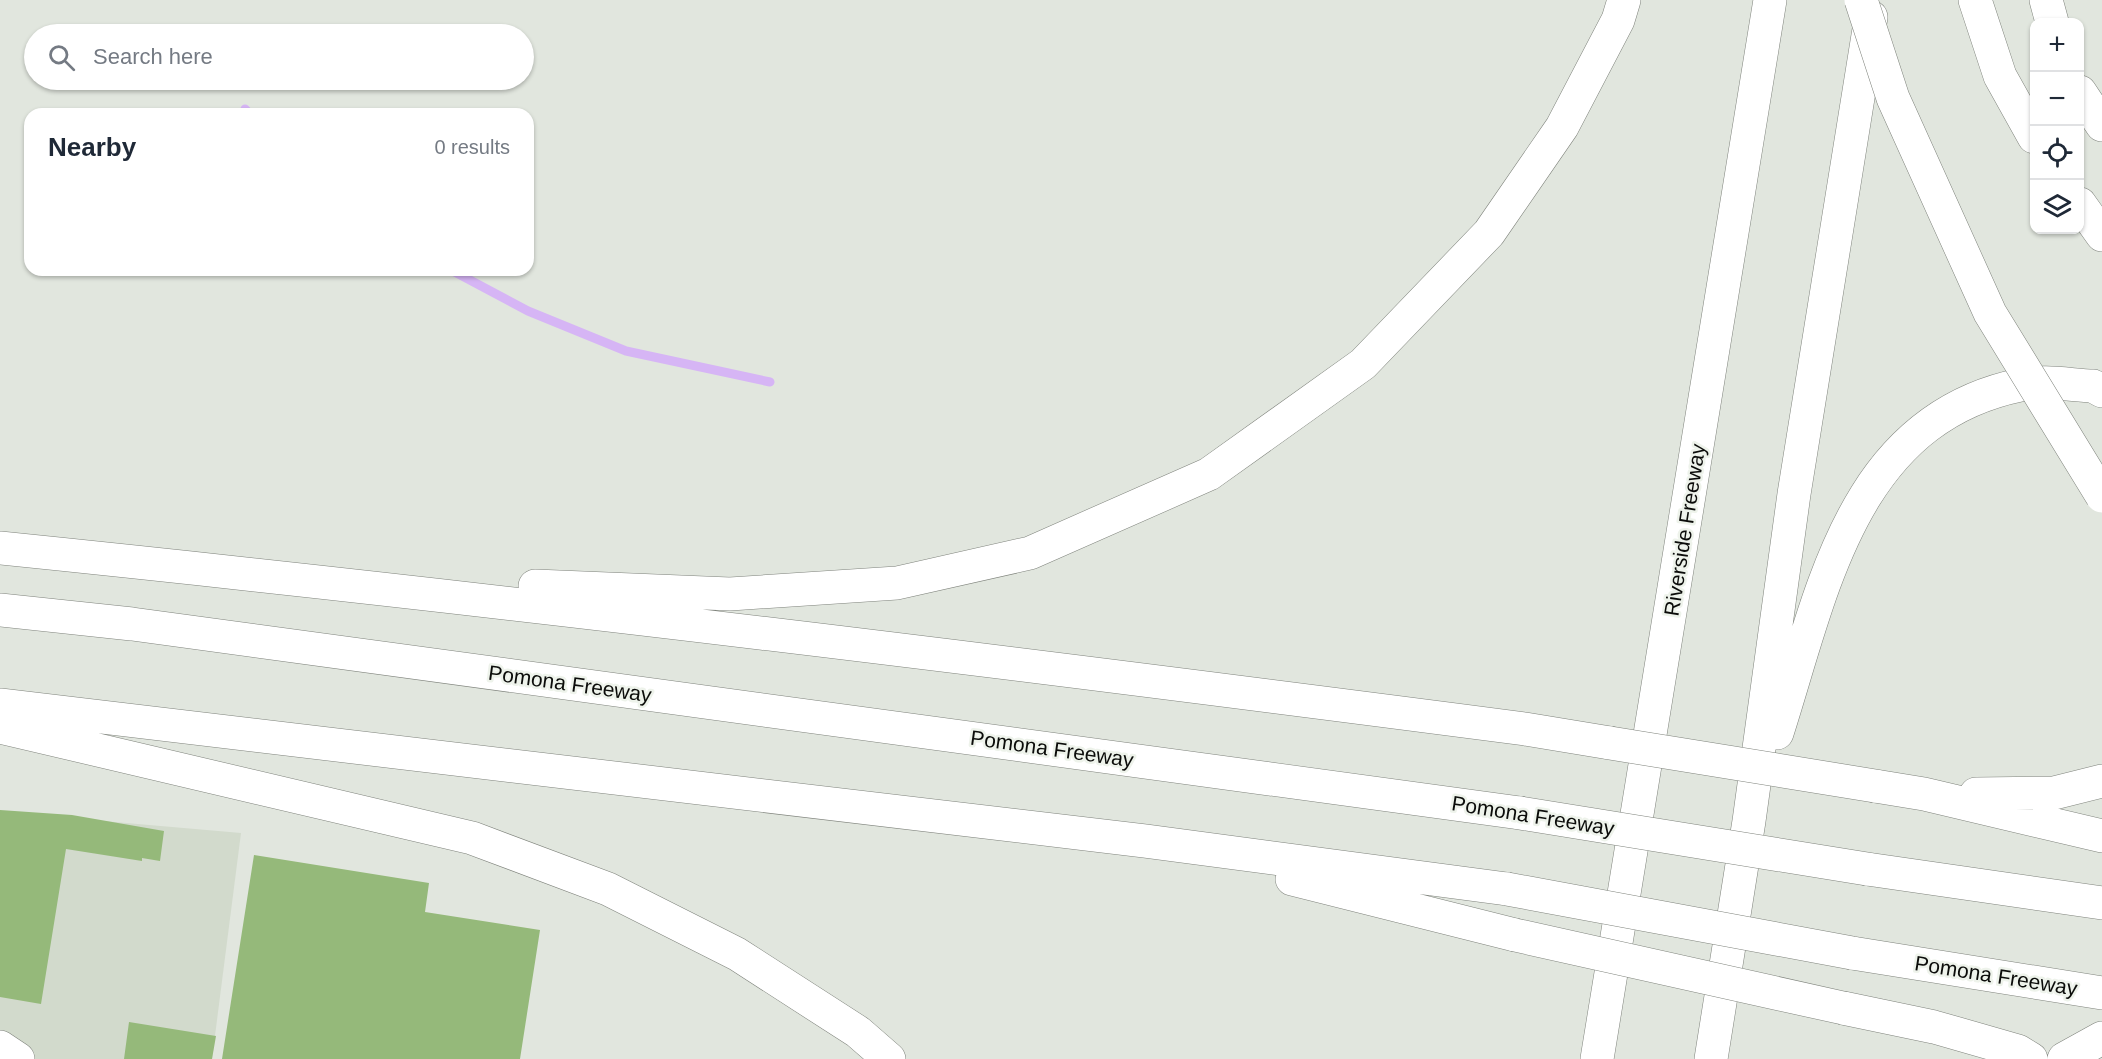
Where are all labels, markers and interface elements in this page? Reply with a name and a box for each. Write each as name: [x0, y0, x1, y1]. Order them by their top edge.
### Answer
map controls: [2030, 18, 2084, 234]
button: +: [2030, 18, 2084, 72]
search box: [24, 24, 534, 90]
icon: search: [45, 41, 78, 74]
text: Search here: [93, 44, 213, 69]
button: −: [2030, 72, 2084, 126]
button: locate: [2030, 126, 2084, 180]
text: Nearby: [48, 132, 136, 162]
text: 0 results: [434, 136, 510, 158]
button: layers: [2030, 180, 2084, 234]
street label: Riverside Freeway: [1660, 442, 1710, 618]
street label: Pomona Freeway: [487, 661, 654, 706]
street label: Pomona Freeway: [969, 726, 1136, 771]
street label: Pomona Freeway: [1450, 791, 1617, 840]
street label: Pomona Freeway: [1913, 951, 2080, 1000]

